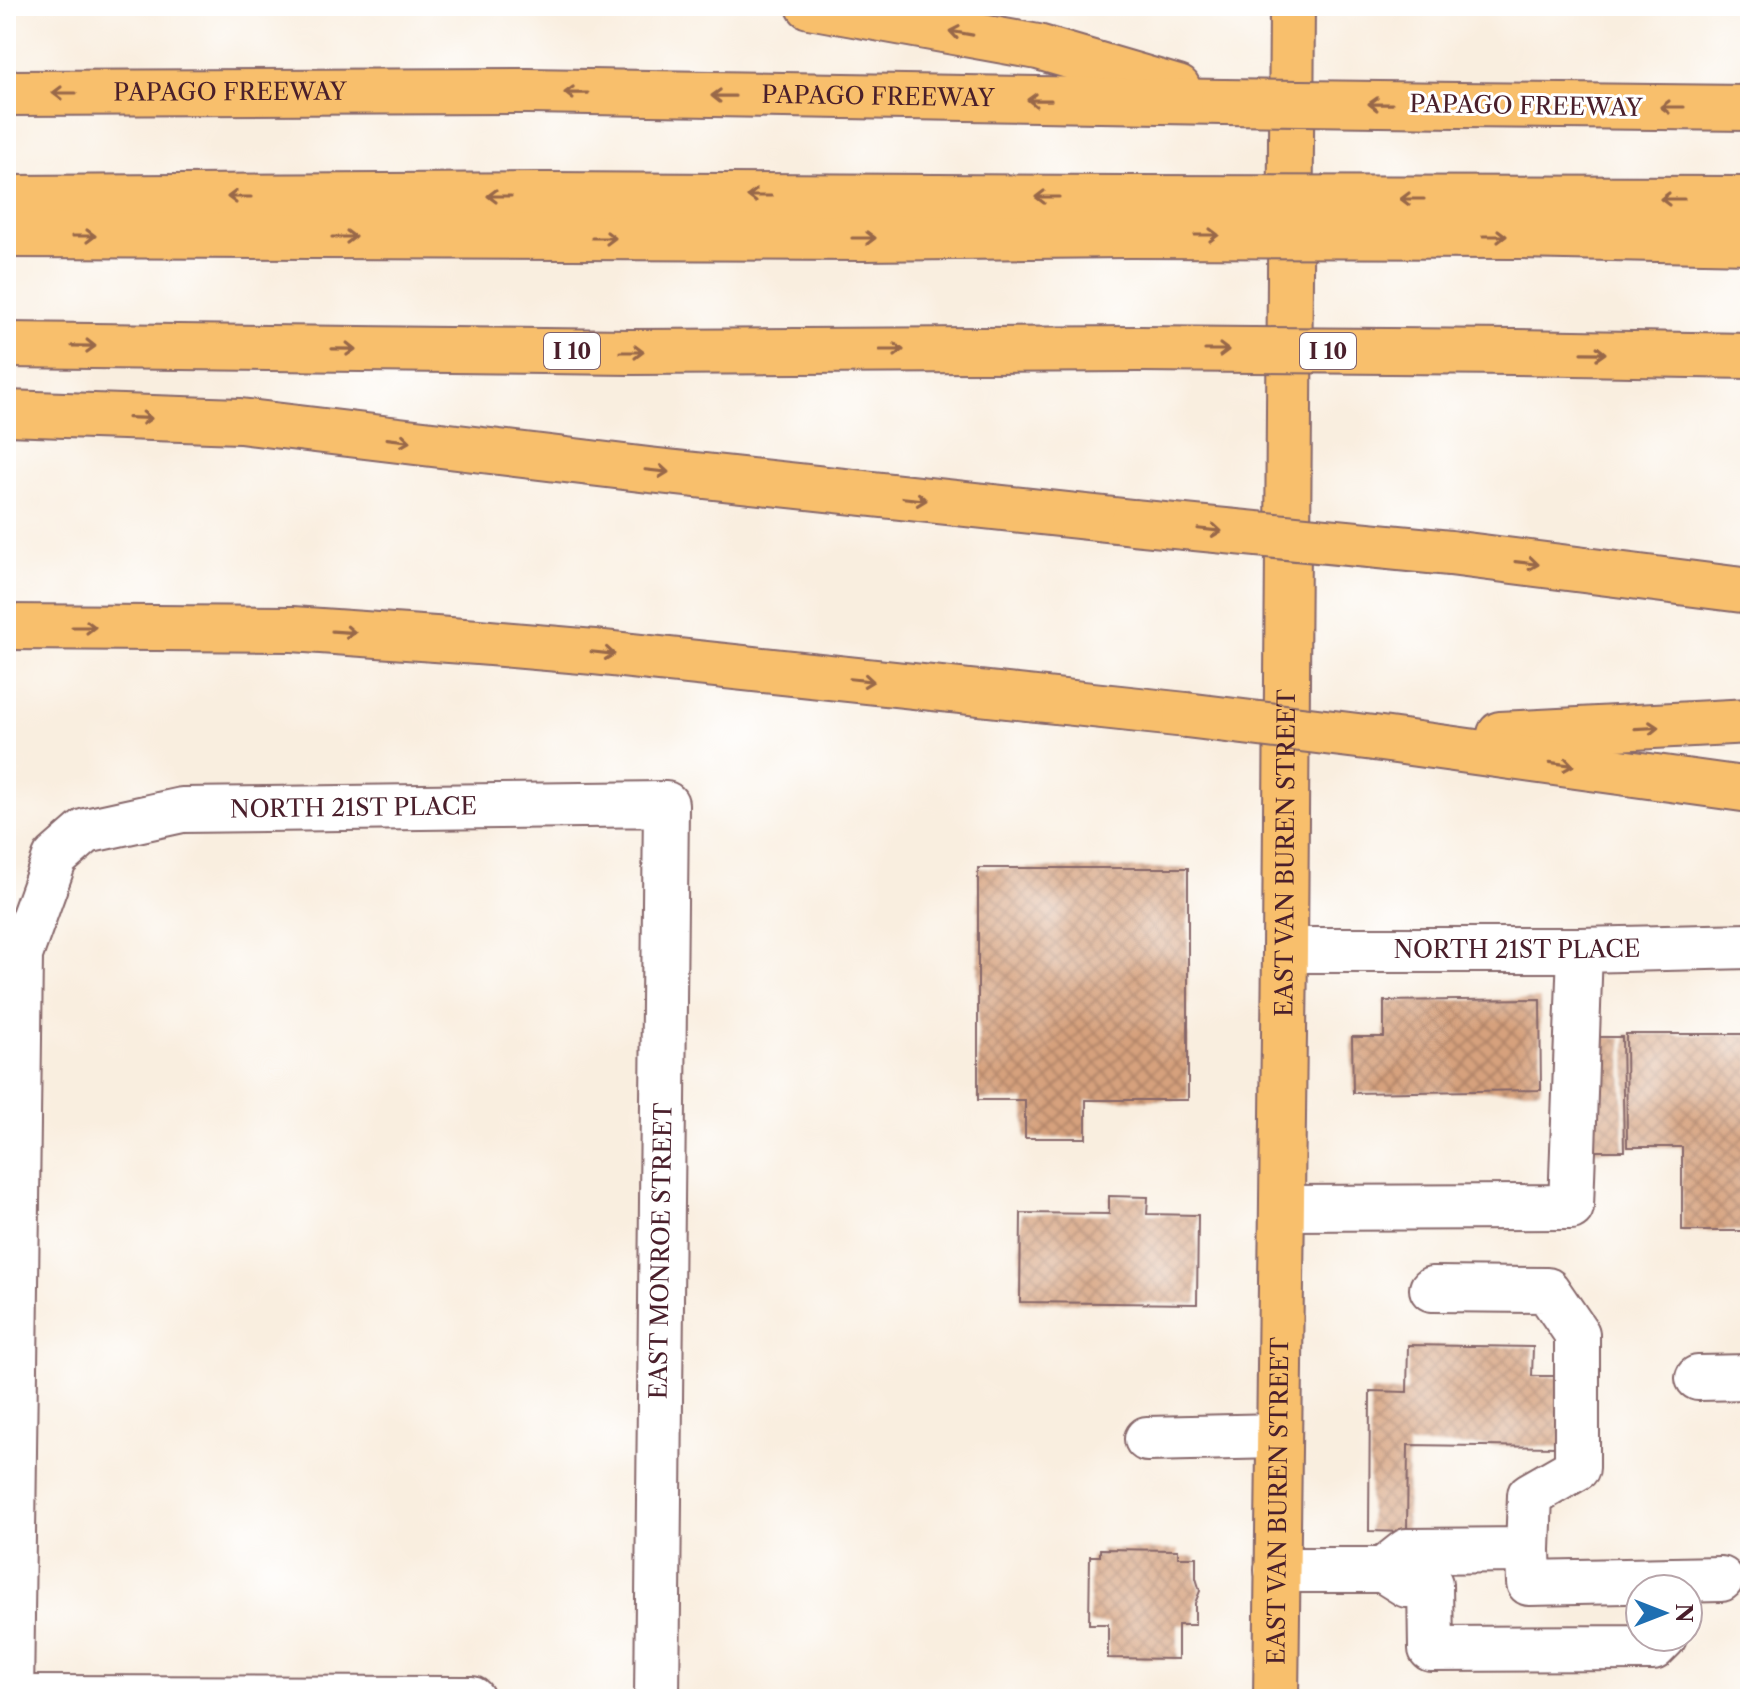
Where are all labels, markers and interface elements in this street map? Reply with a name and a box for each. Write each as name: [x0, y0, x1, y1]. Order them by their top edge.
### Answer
one-way arrow: [949, 25, 975, 40]
street label: PAPAGO FREEWAY: [113, 77, 348, 107]
street label: PAPAGO FREEWAY: [761, 80, 996, 112]
one-way arrow: [51, 85, 78, 101]
one-way arrow: [563, 85, 590, 100]
one-way arrow: [710, 88, 737, 103]
street label: PAPAGO FREEWAY: [1409, 89, 1644, 122]
one-way arrow: [1026, 92, 1053, 108]
one-way arrow: [1367, 96, 1394, 112]
one-way arrow: [1659, 99, 1686, 115]
one-way arrow: [486, 188, 513, 204]
one-way arrow: [226, 189, 253, 205]
one-way arrow: [746, 189, 773, 204]
one-way arrow: [1034, 189, 1061, 205]
one-way arrow: [1399, 191, 1426, 207]
one-way arrow: [1659, 191, 1686, 207]
one-way arrow: [1193, 227, 1220, 243]
one-way arrow: [70, 228, 97, 244]
one-way arrow: [1481, 228, 1508, 244]
one-way arrow: [330, 229, 357, 245]
one-way arrow: [590, 230, 617, 246]
one-way arrow: [850, 230, 877, 246]
road number: I 10: [544, 333, 600, 369]
road number: I 10: [1300, 333, 1356, 369]
one-way arrow: [70, 338, 97, 354]
one-way arrow: [330, 341, 357, 357]
one-way arrow: [878, 342, 905, 358]
one-way arrow: [1203, 342, 1230, 358]
one-way arrow: [618, 344, 645, 360]
one-way arrow: [1580, 346, 1607, 361]
one-way arrow: [126, 410, 153, 425]
one-way arrow: [385, 433, 412, 448]
one-way arrow: [643, 464, 670, 479]
one-way arrow: [901, 491, 928, 506]
one-way arrow: [1196, 522, 1223, 537]
one-way arrow: [1513, 555, 1540, 570]
one-way arrow: [70, 619, 97, 635]
one-way arrow: [330, 625, 357, 640]
one-way arrow: [589, 645, 616, 660]
one-way arrow: [848, 673, 874, 688]
street label: EAST VAN BUREN STREET: [1269, 689, 1301, 1017]
one-way arrow: [1633, 720, 1660, 735]
one-way arrow: [1549, 757, 1574, 772]
street label: NORTH 21ST PLACE: [230, 791, 477, 823]
street label: NORTH 21ST PLACE: [1394, 934, 1641, 964]
street label: EAST MONROE STREET: [643, 1102, 678, 1400]
street label: EAST VAN BUREN STREET: [1261, 1337, 1294, 1665]
north arrow: [1624, 1573, 1704, 1653]
text: N: [1670, 1603, 1697, 1623]

